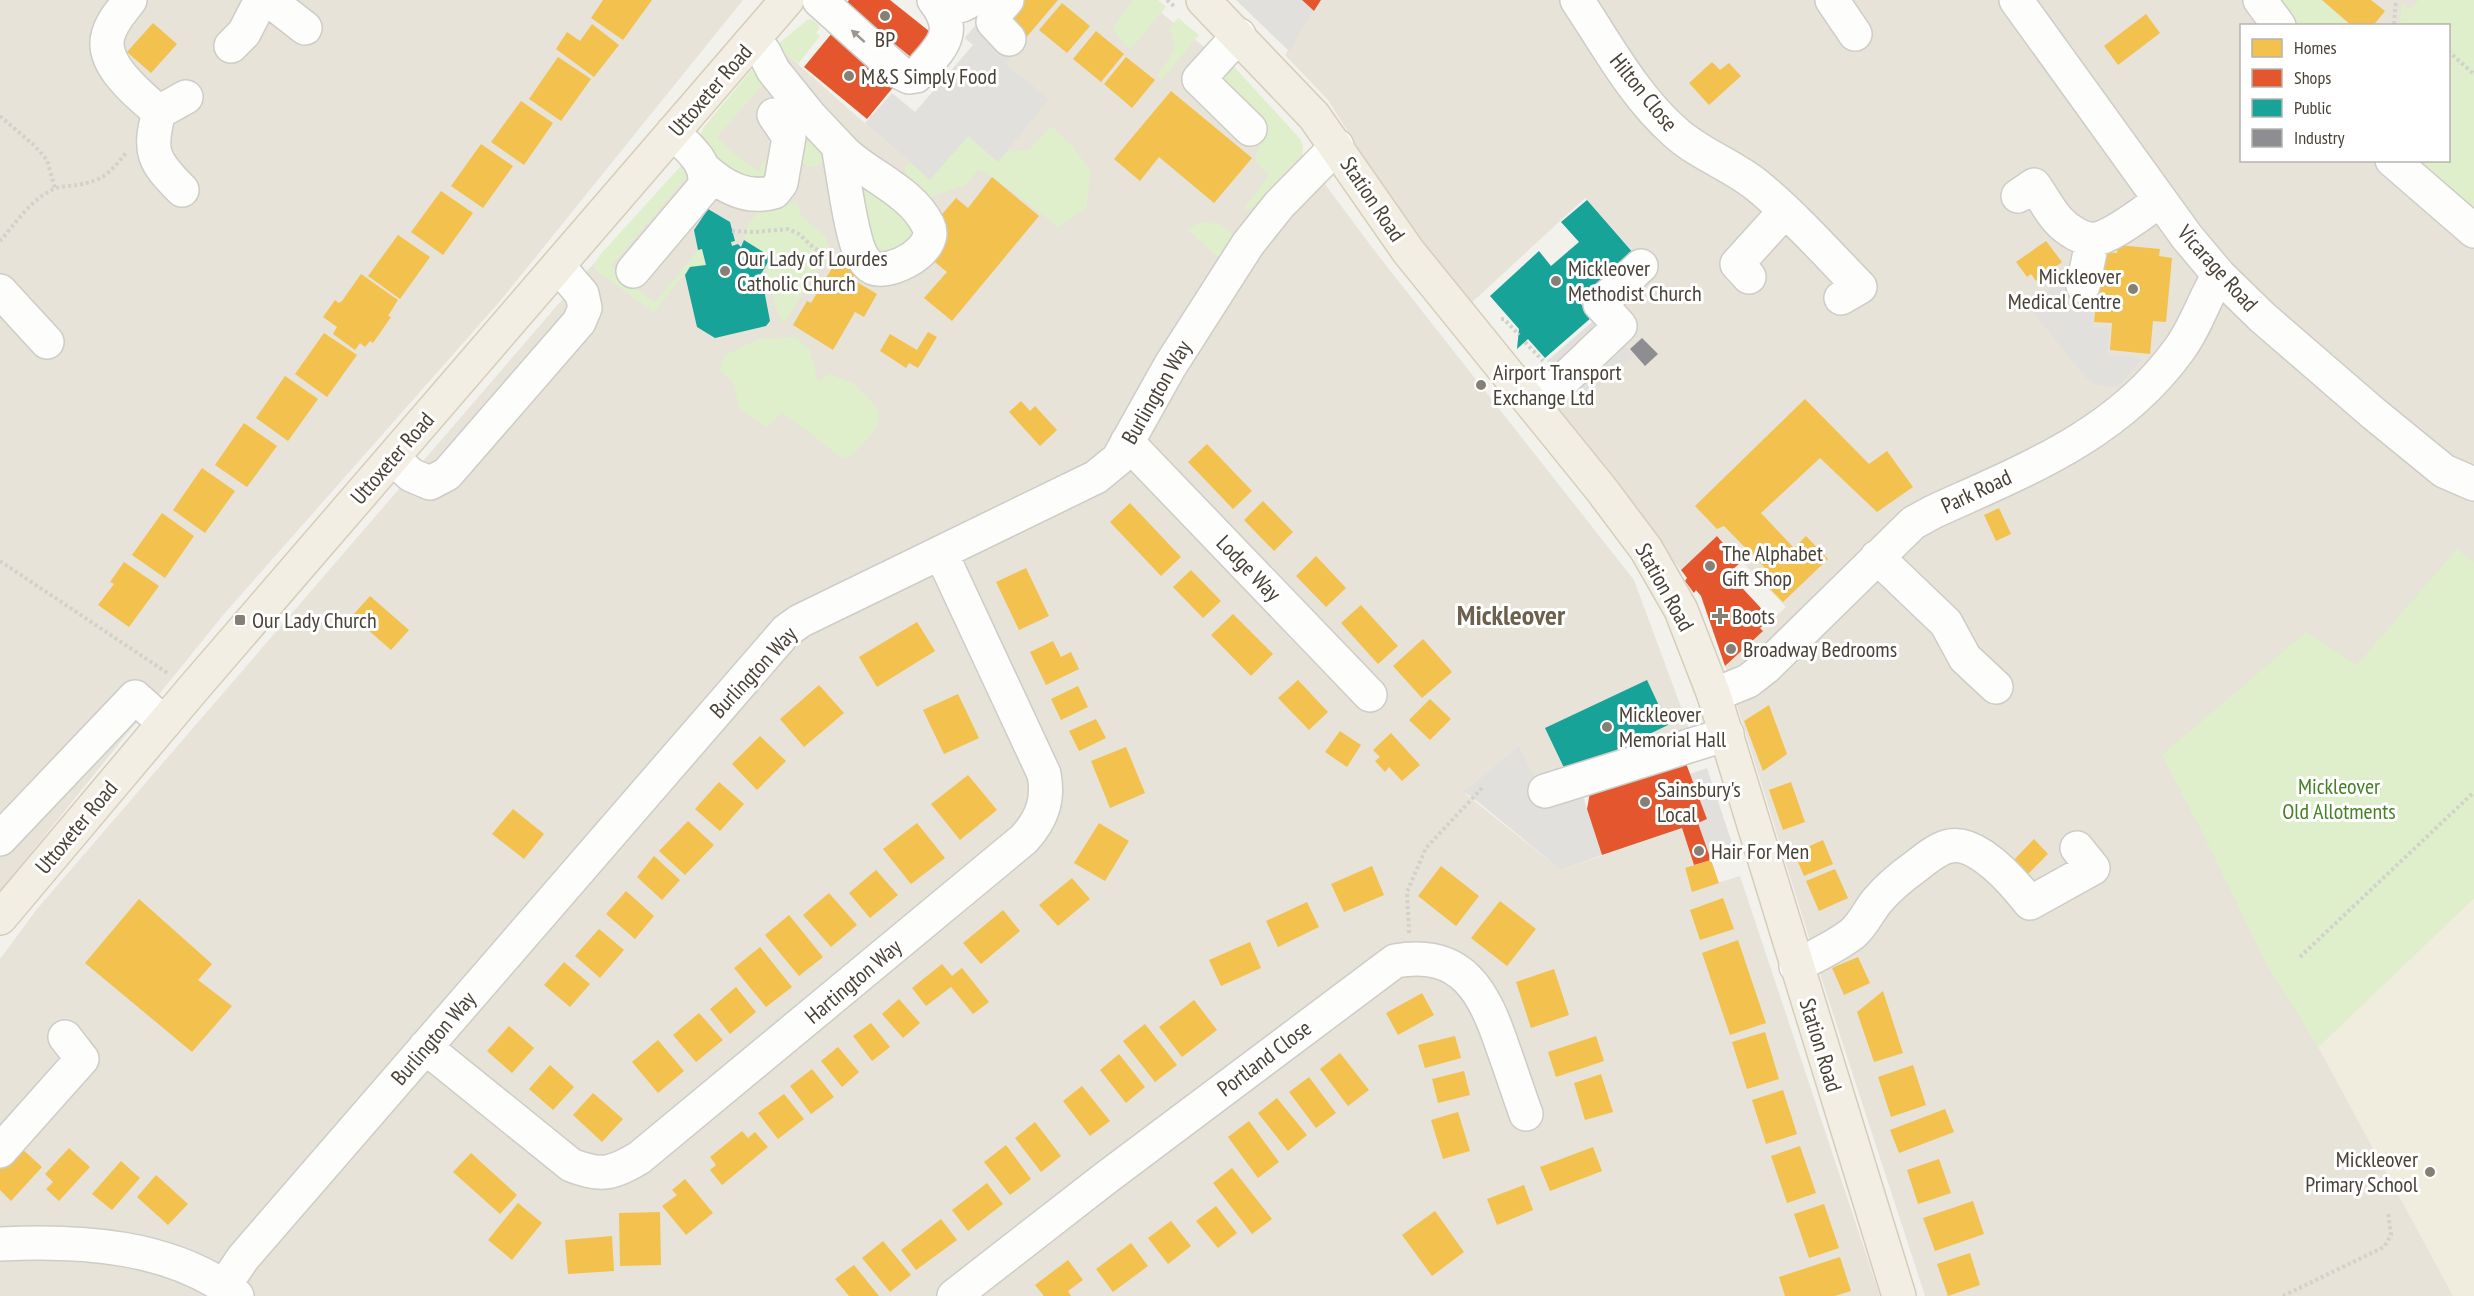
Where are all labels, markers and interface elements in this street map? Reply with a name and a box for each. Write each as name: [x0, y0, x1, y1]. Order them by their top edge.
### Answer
marker: BP: [878, 9, 892, 23]
legend: [2240, 24, 2450, 162]
place label: BP: [875, 25, 895, 53]
one-way arrow: [851, 29, 866, 43]
text: Homes: [2294, 36, 2337, 59]
street label: Uttoxeter Road: [662, 38, 758, 142]
street label: Hilton Close: [1604, 47, 1684, 137]
place label: M&S Simply Food: [861, 62, 997, 90]
text: Shops: [2294, 66, 2331, 89]
marker: M&S Simply Food: [842, 69, 856, 83]
text: Public: [2294, 96, 2332, 119]
text: Industry: [2294, 126, 2345, 149]
street label: Station Road: [1334, 151, 1412, 247]
street label: Vicarage Road: [2171, 218, 2264, 317]
place label: Our Lady of Lourdes Catholic Church: [737, 244, 888, 297]
place label: Mickleover Methodist Church: [1568, 254, 1702, 307]
place label: Mickleover Medical Centre: [2008, 262, 2121, 315]
marker: Our Lady of Lourdes Catholic Church: [718, 264, 732, 278]
marker: Mickleover Methodist Church: [1549, 274, 1563, 288]
marker: Mickleover Medical Centre: [2126, 282, 2140, 296]
street label: Burlington Way: [1115, 334, 1197, 449]
place label: Airport Transport Exchange Ltd: [1493, 358, 1622, 411]
marker: Airport Transport Exchange Ltd: [1474, 378, 1488, 392]
street label: Uttoxeter Road: [344, 406, 440, 510]
street label: Park Road: [1936, 463, 2016, 519]
street label: Lodge Way: [1211, 529, 1288, 607]
street label: Station Road: [1629, 538, 1701, 636]
place label: The Alphabet Gift Shop: [1722, 539, 1823, 592]
marker: The Alphabet Gift Shop: [1703, 559, 1717, 573]
district label: Mickleover: [1457, 596, 1566, 633]
place label: Boots: [1732, 602, 1775, 630]
place label: Our Lady Church: [252, 606, 377, 634]
marker: Boots: [1713, 609, 1727, 623]
marker: Our Lady Church: [233, 613, 247, 627]
street label: Burlington Way: [703, 620, 803, 724]
place label: Broadway Bedrooms: [1743, 635, 1897, 663]
marker: Broadway Bedrooms: [1724, 642, 1738, 656]
place label: Mickleover Memorial Hall: [1619, 700, 1727, 753]
marker: Mickleover Memorial Hall: [1600, 720, 1614, 734]
park label: Mickleover Old Allotments: [2282, 772, 2396, 825]
street label: Uttoxeter Road: [29, 775, 123, 879]
place label: Sainsbury's Local: [1657, 775, 1741, 828]
marker: Sainsbury's Local: [1638, 795, 1652, 809]
place label: Hair For Men: [1711, 837, 1809, 865]
marker: Hair For Men: [1692, 844, 1706, 858]
street label: Hartington Way: [799, 932, 908, 1030]
street label: Burlington Way: [385, 985, 482, 1091]
street label: Station Road: [1794, 995, 1848, 1095]
street label: Portland Close: [1211, 1014, 1317, 1102]
place label: Mickleover Primary School: [2305, 1145, 2419, 1198]
marker: Mickleover Primary School: [2423, 1165, 2437, 1179]

